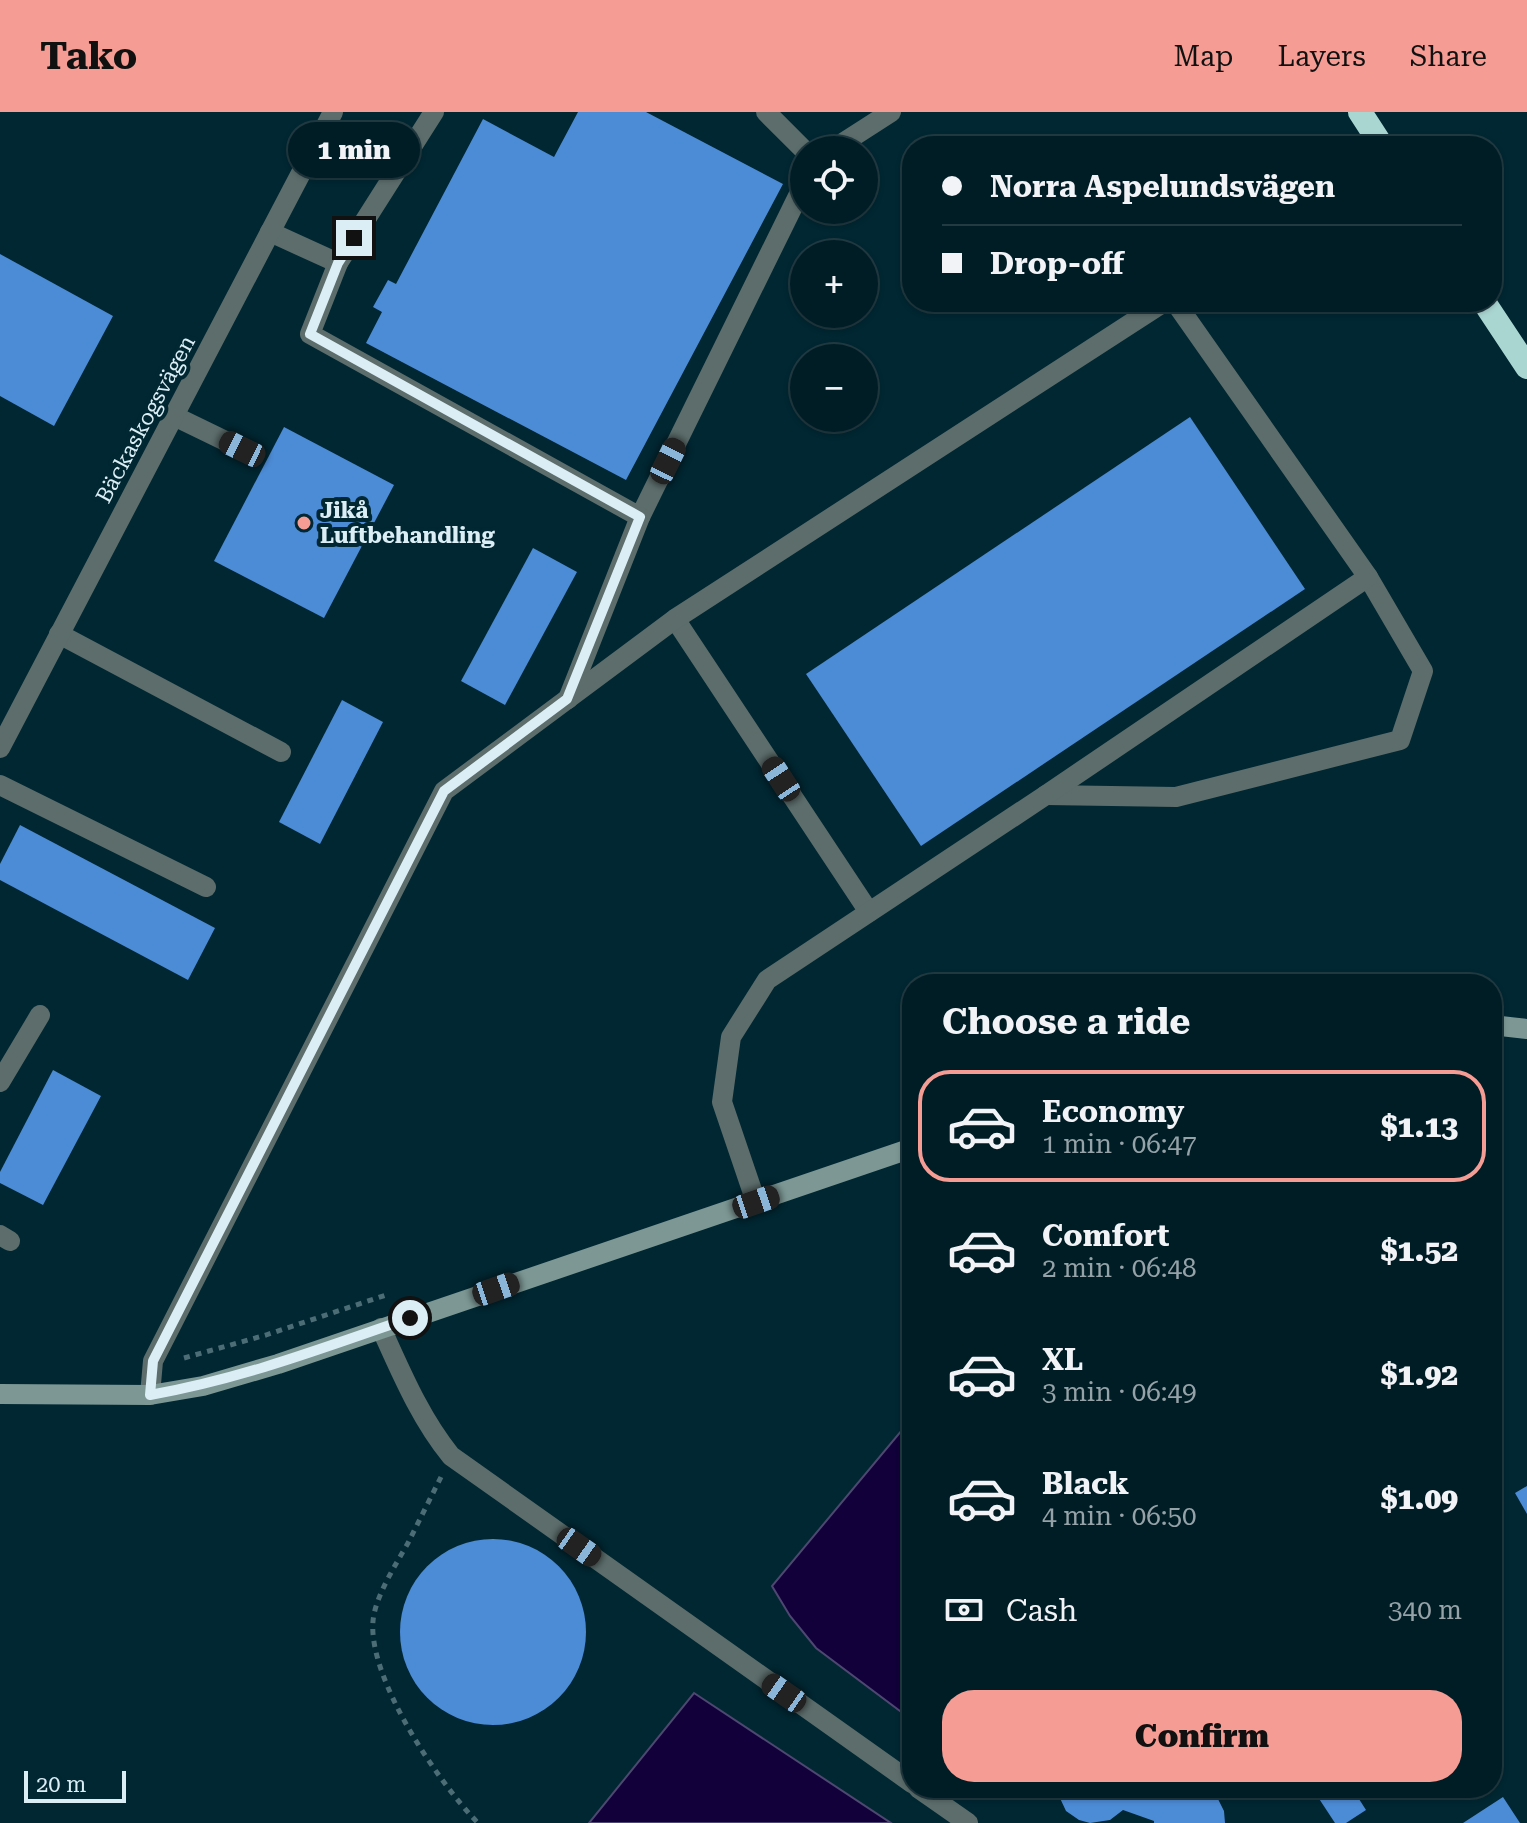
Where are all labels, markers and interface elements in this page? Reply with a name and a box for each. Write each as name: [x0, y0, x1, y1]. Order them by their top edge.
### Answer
text: Tako: [40, 34, 137, 78]
text: Map: [1174, 40, 1233, 73]
text: Layers: [1277, 40, 1366, 73]
text: Share: [1410, 40, 1487, 73]
callout: 1 min: [288, 122, 420, 178]
text: 1 min: [317, 135, 391, 165]
map controls: [790, 136, 878, 432]
button: locate: [790, 136, 878, 224]
text: Norra Aspelundsvägen: [990, 169, 1335, 204]
route end: [336, 220, 372, 256]
button: +: [790, 240, 878, 328]
text: Drop-off: [990, 246, 1124, 281]
street label: Bäckaskogsvägen: [91, 331, 200, 507]
button: −: [790, 344, 878, 432]
car: [215, 428, 269, 470]
car: [647, 434, 689, 488]
place label: Jikå Luftbehandling: [320, 498, 495, 548]
marker: Jikå Luftbehandling: [295, 514, 313, 532]
car: [758, 752, 804, 806]
text: Choose a ride: [942, 1001, 1190, 1043]
icon: car: [946, 1090, 1018, 1162]
text: Economy: [1042, 1094, 1184, 1129]
text: $1.13: [1381, 1109, 1458, 1144]
text: 1 min · 06:47: [1042, 1129, 1197, 1159]
car: [729, 1183, 783, 1221]
icon: car: [946, 1214, 1018, 1286]
text: Comfort: [1042, 1218, 1169, 1253]
text: $1.52: [1381, 1233, 1458, 1268]
text: 2 min · 06:48: [1042, 1253, 1197, 1283]
car: [469, 1270, 523, 1308]
route start: [392, 1300, 428, 1336]
icon: car: [946, 1338, 1018, 1410]
text: XL: [1042, 1342, 1083, 1377]
text: $1.92: [1381, 1357, 1458, 1392]
text: 3 min · 06:49: [1042, 1377, 1197, 1407]
icon: car: [946, 1462, 1018, 1534]
text: Black: [1042, 1466, 1129, 1501]
text: $1.09: [1381, 1481, 1458, 1516]
text: 4 min · 06:50: [1042, 1501, 1197, 1531]
car: [552, 1523, 606, 1571]
icon: cash: [942, 1588, 986, 1632]
text: Cash: [1006, 1593, 1077, 1628]
text: 340 m: [1388, 1595, 1462, 1625]
car: [757, 1669, 811, 1717]
button: Confirm: [942, 1690, 1462, 1782]
scale bar: [24, 1767, 126, 1803]
text: 20 m: [36, 1772, 86, 1797]

